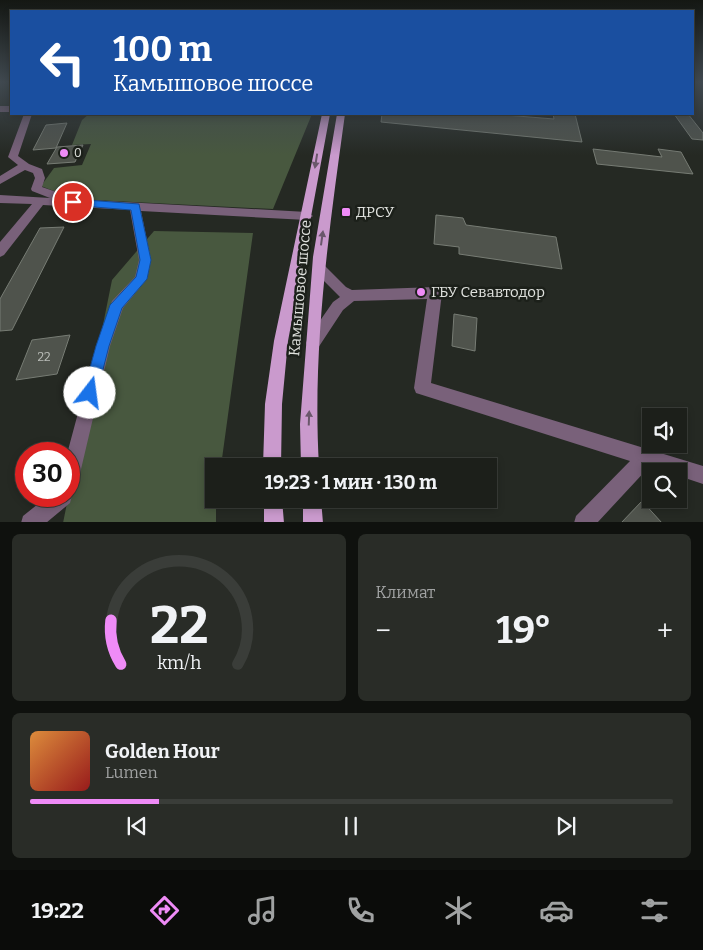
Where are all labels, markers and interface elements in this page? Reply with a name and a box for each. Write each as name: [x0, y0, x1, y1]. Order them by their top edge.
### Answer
text: 100 m: [113, 28, 212, 70]
icon: left: [30, 30, 95, 95]
text: Камышовое шоссе: [113, 70, 313, 97]
place label: 0: [74, 146, 82, 160]
marker: 0: [58, 147, 70, 159]
one-way arrow: [311, 154, 319, 170]
pin: [52, 181, 94, 223]
icon: arrive: [59, 188, 87, 216]
place label: ДРСУ: [356, 203, 395, 221]
marker: ДРСУ: [340, 206, 352, 218]
street label: Камышовое шоссе: [285, 219, 315, 357]
one-way arrow: [318, 230, 326, 246]
place label: ГБУ Севавтодор: [431, 283, 545, 301]
marker: ГБУ Севавтодор: [415, 286, 427, 298]
house number: 22: [37, 350, 51, 364]
position arrow: [63, 366, 115, 418]
map controls: [642, 408, 687, 508]
button: sound: [642, 408, 687, 453]
one-way arrow: [305, 409, 313, 425]
speed limit sign: 30: [15, 442, 80, 507]
button: search: [642, 463, 687, 508]
text: 19:23 · 1 мин · 130 m: [265, 471, 437, 494]
text: Климат: [376, 583, 435, 602]
text: 22: [149, 594, 208, 657]
text: 19°: [496, 607, 552, 653]
text: −: [376, 614, 391, 647]
text: +: [657, 614, 673, 647]
text: km/h: [157, 652, 201, 674]
text: Golden Hour: [105, 740, 220, 763]
text: Lumen: [105, 763, 158, 782]
icon: previous: [123, 812, 151, 840]
icon: pause: [337, 812, 365, 840]
icon: next: [552, 812, 580, 840]
icon: directions: [147, 893, 182, 928]
icon: music: [245, 893, 280, 928]
icon: phone: [343, 893, 378, 928]
icon: climate: [441, 893, 476, 928]
icon: car: [539, 893, 574, 928]
icon: filters: [637, 893, 672, 928]
text: 19:22: [31, 897, 84, 924]

